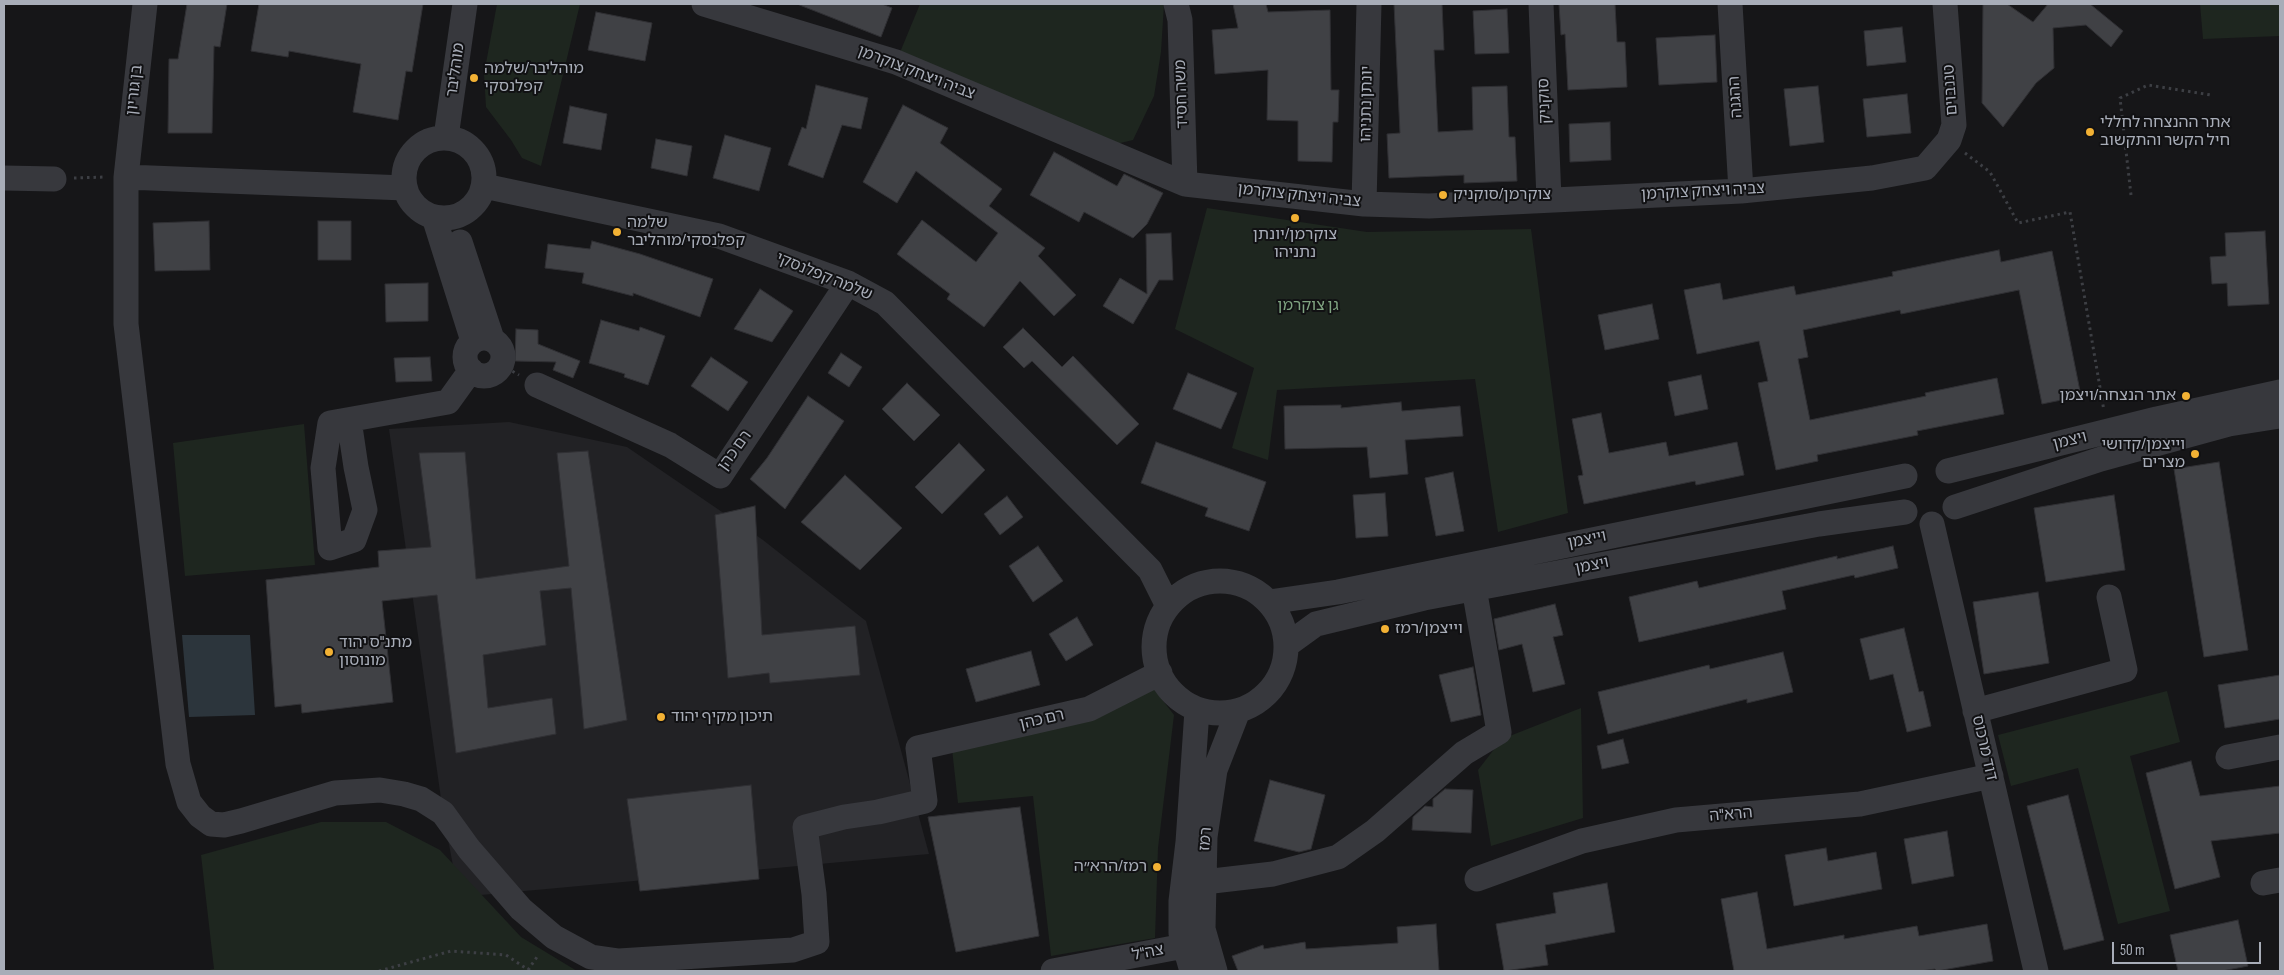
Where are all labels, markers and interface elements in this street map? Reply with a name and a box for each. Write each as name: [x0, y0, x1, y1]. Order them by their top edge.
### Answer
street label: מוהליבר: [443, 42, 469, 98]
street label: צביה ויצחק צוקרמן: [855, 42, 977, 104]
place label: מוהליבר/שלמה קפלנסקי: [484, 59, 584, 97]
street label: משה חסיד: [1171, 59, 1193, 129]
street label: בן גוריון: [123, 64, 147, 116]
street label: טננבוים: [1940, 64, 1962, 116]
street label: יונתן נתניהו: [1357, 66, 1377, 142]
marker: מוהליבר/שלמה קפלנסקי: [468, 72, 480, 84]
street label: ההגנה: [1725, 75, 1747, 119]
street label: סוקניק: [1535, 78, 1555, 124]
place label: אתר ההנצחה לחללי חיל הקשר והתקשוב: [2100, 113, 2231, 151]
marker: אתר ההנצחה לחללי חיל הקשר והתקשוב: [2084, 126, 2096, 138]
street label: צביה ויצחק צוקרמן: [1641, 179, 1765, 205]
street label: צביה ויצחק צוקרמן: [1236, 180, 1362, 212]
place label: צוקרמן/סוקניק: [1453, 185, 1551, 205]
marker: צוקרמן/סוקניק: [1437, 189, 1449, 201]
marker: צוקרמן/יונתן נתניהו: [1289, 212, 1301, 224]
place label: שלמה קפלנסקי/מוהליבר: [627, 213, 745, 251]
place label: צוקרמן/יונתן נתניהו: [1253, 225, 1337, 263]
marker: שלמה קפלנסקי/מוהליבר: [611, 226, 623, 238]
street label: שלמה קפלנסקי: [773, 249, 875, 305]
park label: גן צוקרמן: [1277, 296, 1339, 316]
place label: אתר הנצחה/ויצמן: [2059, 386, 2176, 406]
marker: אתר הנצחה/ויצמן: [2180, 390, 2192, 402]
street label: רם כהן: [714, 427, 756, 475]
street label: ויצמן: [2051, 428, 2089, 454]
place label: וייצמן/קדושי מצרים: [2101, 435, 2185, 473]
marker: וייצמן/קדושי מצרים: [2189, 448, 2201, 460]
street label: וייצמן: [1566, 527, 1608, 553]
street label: ויצמן: [1573, 553, 1611, 579]
place label: וייצמן/רמז: [1395, 619, 1463, 639]
marker: וייצמן/רמז: [1379, 623, 1391, 635]
place label: מתנ"ס יהוד מונוסון: [339, 633, 412, 671]
marker: מתנ"ס יהוד מונוסון: [323, 646, 335, 658]
street label: רם כהן: [1018, 706, 1066, 734]
place label: תיכון מקיף יהוד: [671, 707, 773, 727]
marker: תיכון מקיף יהוד: [655, 711, 667, 723]
street label: דוד מרכוס: [1967, 713, 2001, 783]
street label: הרא"ה: [1709, 804, 1753, 826]
street label: רמז: [1195, 826, 1217, 852]
place label: רמז/הרא״ה: [1074, 857, 1147, 877]
marker: רמז/הרא״ה: [1151, 861, 1163, 873]
scale bar: [2114, 932, 2263, 964]
street label: צה"ל: [1130, 941, 1166, 965]
text: 50 m: [2120, 941, 2145, 960]

